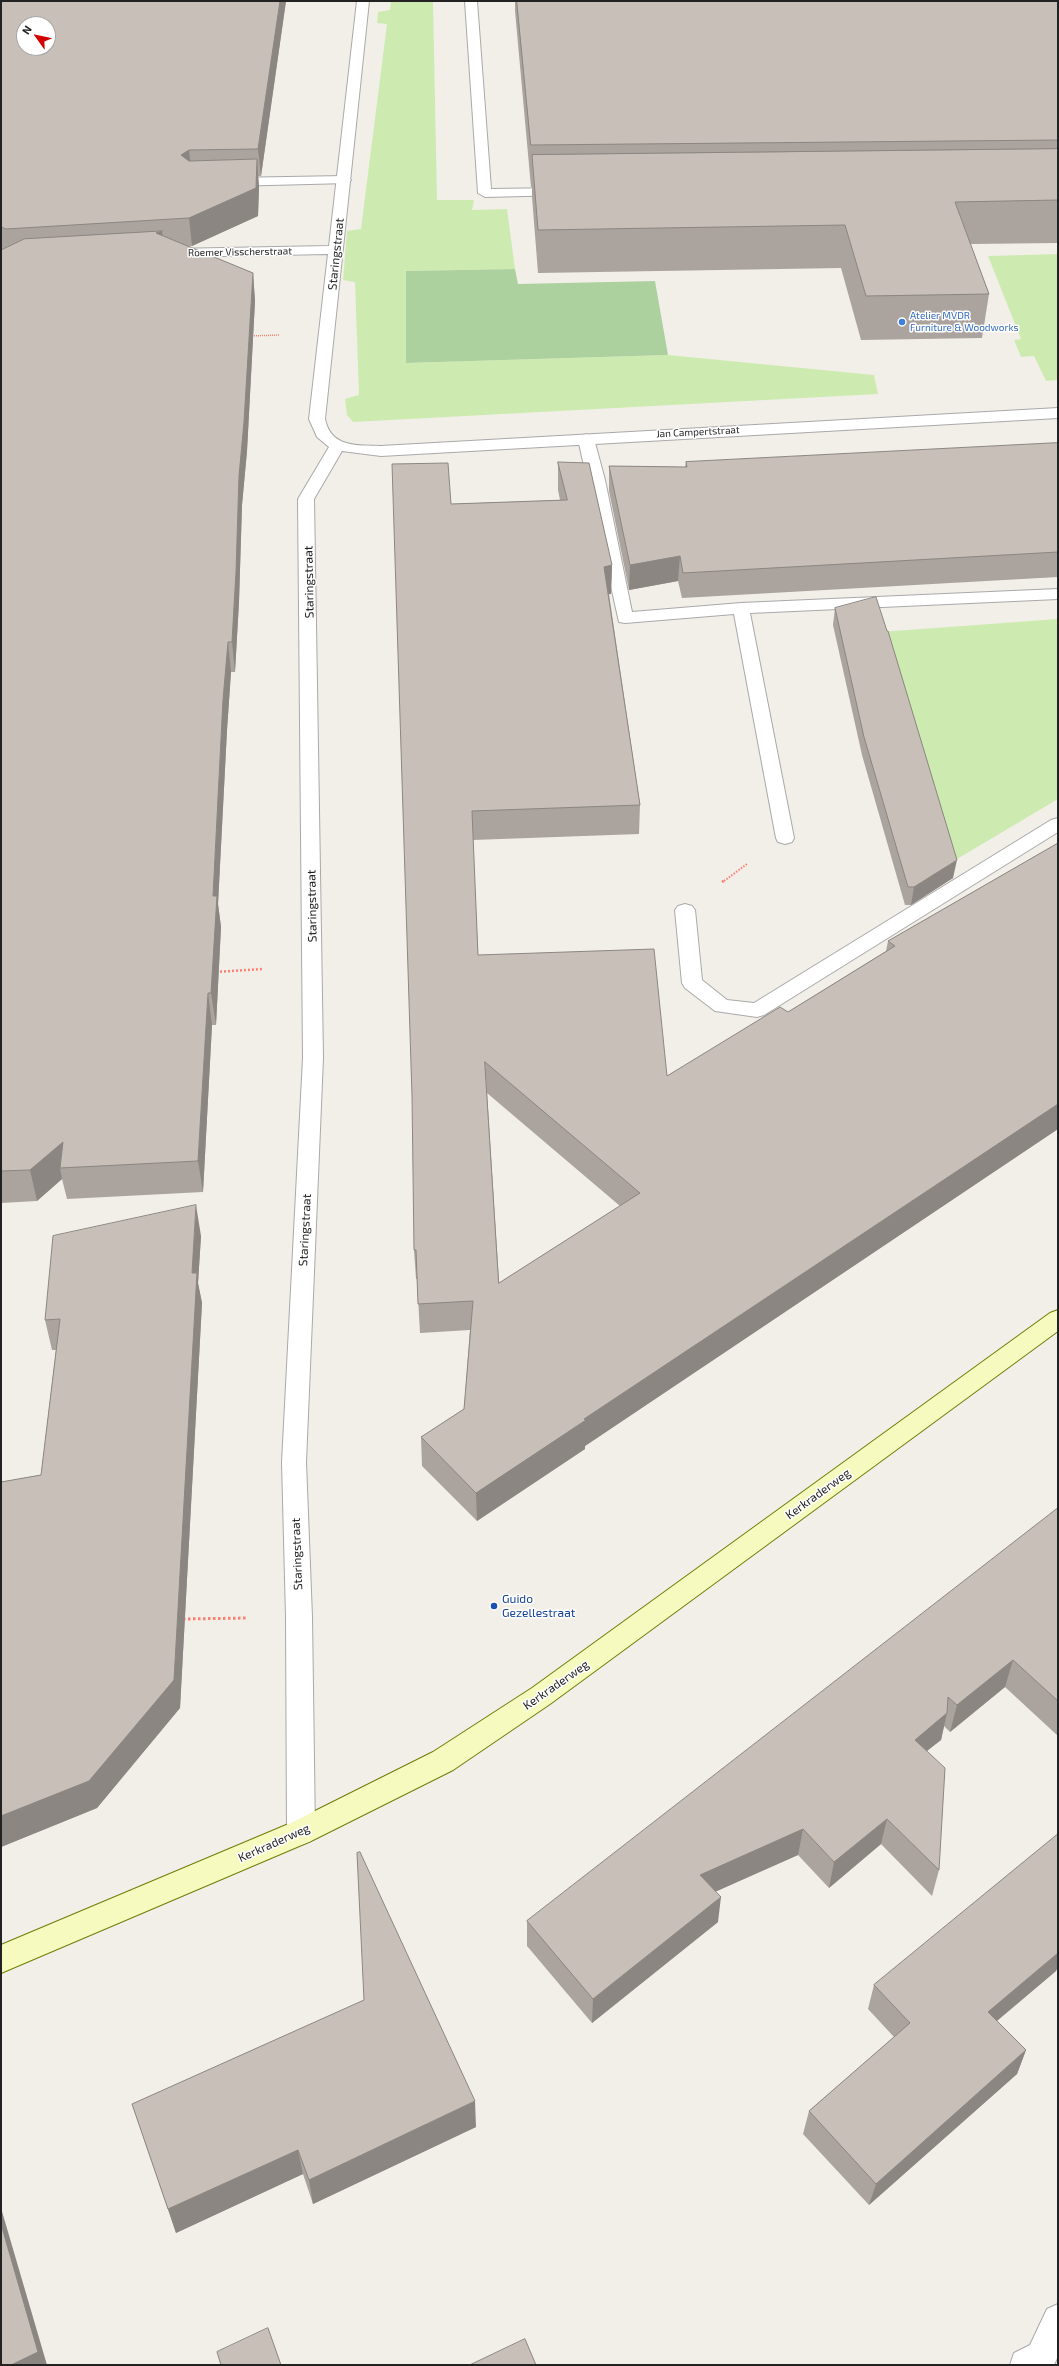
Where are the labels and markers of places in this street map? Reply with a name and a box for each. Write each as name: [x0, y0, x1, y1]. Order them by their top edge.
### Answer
place label: Atelier MVDR Furniture & Woodworks: [910, 310, 1019, 334]
marker: Atelier MVDR Furniture & Woodworks: [897, 317, 907, 327]
place label: Guido Gezellestraat: [502, 1592, 575, 1620]
marker: Guido Gezellestraat: [489, 1601, 499, 1611]

